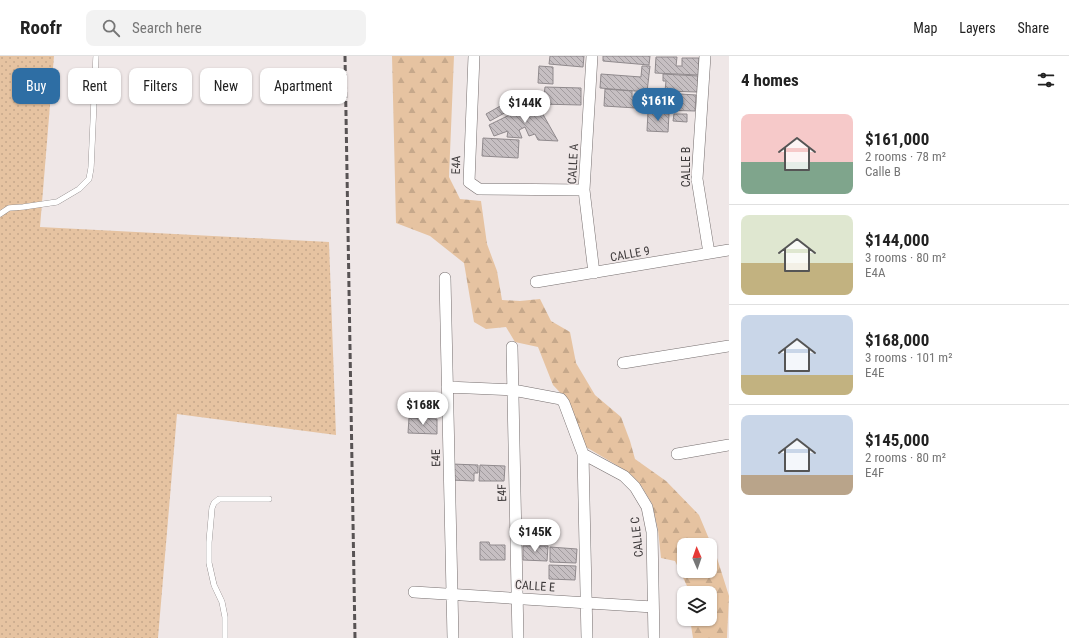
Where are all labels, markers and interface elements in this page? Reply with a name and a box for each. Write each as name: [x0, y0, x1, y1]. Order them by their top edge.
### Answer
search box: [86, 10, 366, 46]
text: Roofr: [20, 16, 62, 39]
icon: search: [100, 17, 122, 39]
text: Search here: [132, 19, 202, 37]
text: Map: [913, 20, 937, 36]
text: Layers: [959, 20, 996, 36]
text: Share: [1018, 20, 1049, 36]
chip: Buy: [12, 68, 60, 104]
chip: Rent: [68, 68, 121, 104]
chip: Filters: [129, 68, 192, 104]
chip: New: [200, 68, 252, 104]
chip: Apartment: [260, 68, 347, 104]
icon: filters: [1035, 69, 1057, 91]
text: 4 homes: [741, 70, 799, 90]
pin: $161K: [630, 88, 686, 122]
pin: $144K: [497, 90, 553, 124]
text: $161K: [641, 93, 675, 108]
text: $144K: [508, 95, 542, 110]
text: $161,000: [865, 129, 929, 149]
icon: home: [773, 130, 821, 178]
street label: CALLE A: [565, 143, 581, 185]
street label: CALLE B: [679, 147, 693, 187]
text: 2 rooms · 78 m²: [865, 149, 946, 164]
street label: E4A: [449, 155, 463, 175]
text: Calle B: [865, 164, 901, 179]
text: $144,000: [865, 230, 929, 250]
icon: home: [773, 231, 821, 279]
street label: CALLE 9: [609, 244, 651, 264]
text: 3 rooms · 80 m²: [865, 250, 946, 265]
text: E4A: [865, 265, 885, 280]
text: $168,000: [865, 330, 929, 350]
icon: home: [773, 331, 821, 379]
text: 3 rooms · 101 m²: [865, 350, 952, 365]
text: E4E: [865, 365, 884, 380]
pin: $168K: [395, 392, 451, 426]
text: $168K: [406, 397, 440, 412]
text: $145,000: [865, 430, 929, 450]
icon: home: [773, 431, 821, 479]
street label: E4E: [429, 449, 443, 467]
text: 2 rooms · 80 m²: [865, 450, 946, 465]
text: E4F: [865, 465, 884, 480]
street label: E4F: [495, 484, 509, 502]
street label: CALLE C: [628, 516, 646, 558]
pin: $145K: [507, 519, 563, 553]
text: $145K: [518, 524, 552, 539]
north arrow: [677, 538, 717, 578]
map controls: [677, 538, 717, 626]
street label: CALLE E: [515, 578, 555, 594]
button: layers: [677, 586, 717, 626]

